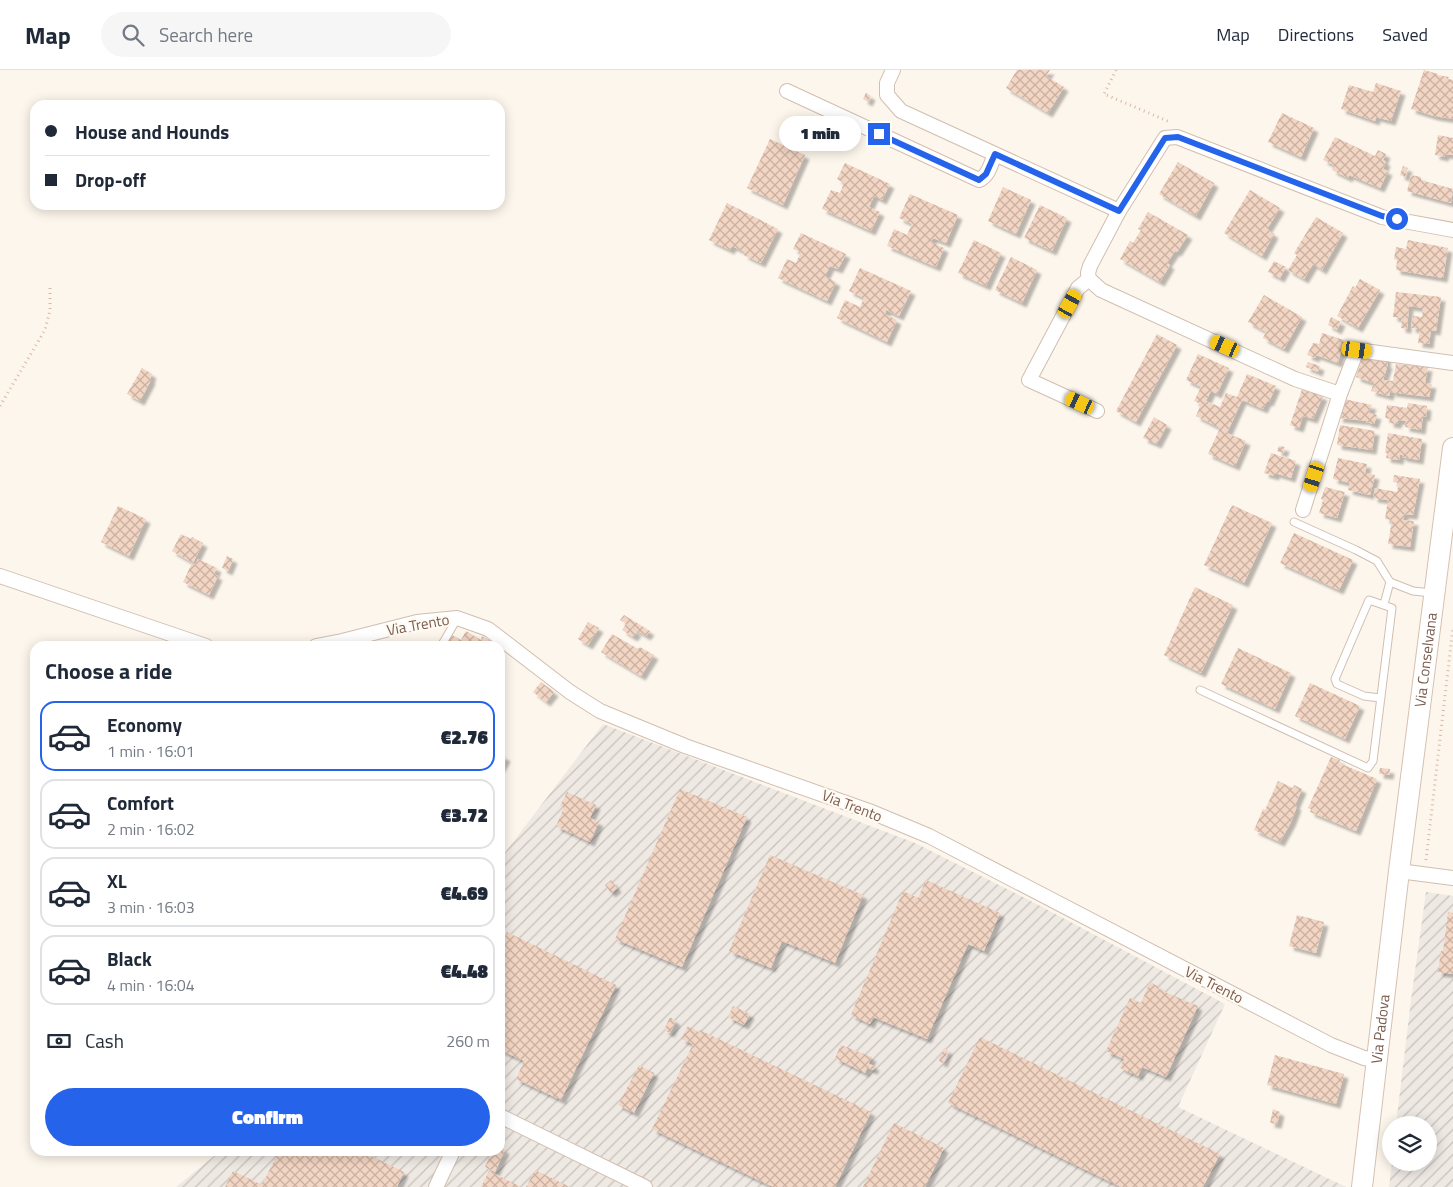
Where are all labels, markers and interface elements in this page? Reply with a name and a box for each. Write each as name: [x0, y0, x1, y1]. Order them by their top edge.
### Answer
search box: [101, 12, 451, 57]
text: Map: [25, 17, 71, 53]
text: Search here: [159, 20, 253, 49]
icon: search: [119, 21, 147, 49]
text: Map: [1216, 21, 1250, 48]
text: Directions: [1278, 21, 1354, 48]
text: Saved: [1382, 21, 1428, 48]
callout: 1 min: [779, 116, 862, 152]
text: House and Hounds: [75, 117, 229, 146]
text: 1 min: [800, 121, 840, 145]
route end: [868, 123, 890, 145]
text: Drop-off: [75, 165, 146, 194]
route start: [1386, 208, 1408, 230]
car: [1056, 287, 1083, 321]
car: [1208, 333, 1241, 359]
car: [1341, 340, 1372, 360]
car: [1063, 390, 1096, 416]
car: [1302, 460, 1325, 494]
street label: Via Trento: [385, 608, 451, 641]
street label: Via Conselvana: [1408, 611, 1443, 708]
text: Choose a ride: [45, 654, 172, 688]
text: Economy: [107, 710, 182, 739]
icon: car: [47, 714, 92, 759]
text: €2.76: [441, 722, 488, 751]
text: 1 min · 16:01: [107, 739, 195, 763]
street label: Via Trento: [819, 783, 886, 828]
text: Comfort: [107, 788, 174, 817]
icon: car: [47, 792, 92, 837]
text: €3.72: [441, 800, 488, 829]
text: 2 min · 16:02: [107, 817, 195, 841]
text: XL: [107, 866, 127, 895]
icon: car: [47, 870, 92, 915]
text: €4.69: [441, 878, 488, 907]
text: 3 min · 16:03: [107, 895, 195, 919]
text: Black: [107, 944, 152, 973]
icon: car: [47, 948, 92, 993]
text: €4.48: [441, 956, 488, 985]
street label: Via Trento: [1181, 960, 1248, 1009]
text: 4 min · 16:04: [107, 973, 195, 997]
street label: Via Padova: [1365, 993, 1396, 1065]
text: Cash: [85, 1026, 124, 1055]
icon: cash: [45, 1027, 73, 1055]
text: 260 m: [446, 1029, 490, 1053]
button: Confirm: [45, 1088, 490, 1146]
map controls: [1382, 1116, 1437, 1171]
button: layers: [1382, 1116, 1437, 1171]

